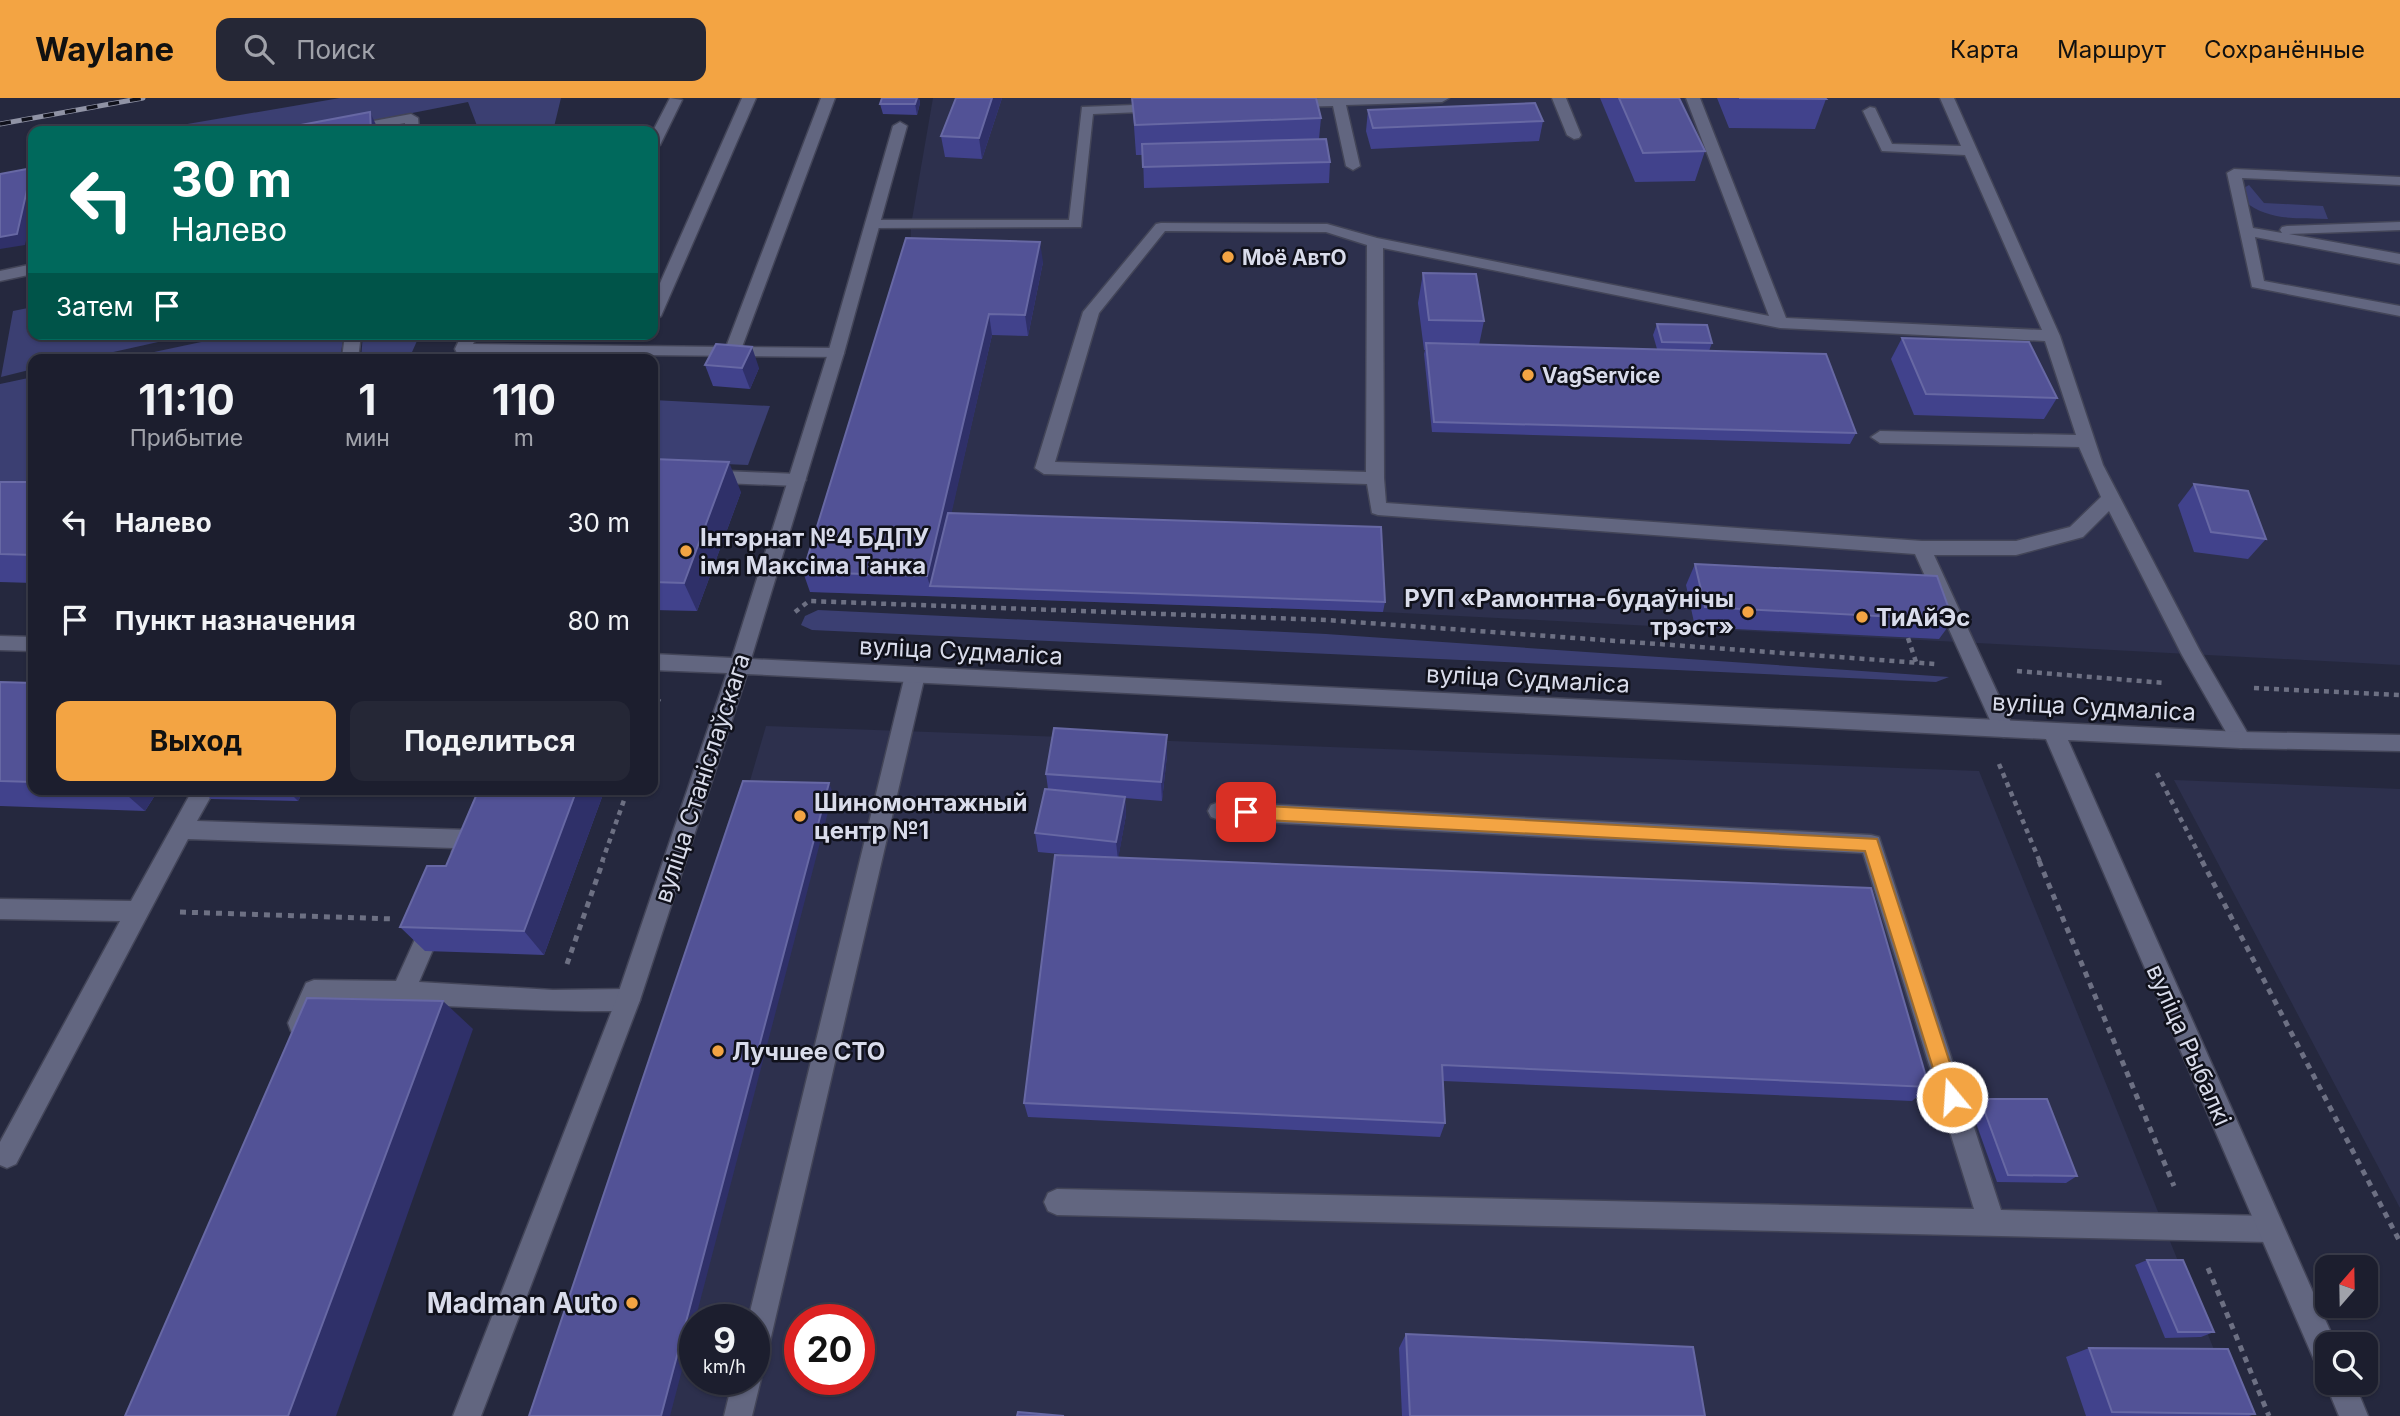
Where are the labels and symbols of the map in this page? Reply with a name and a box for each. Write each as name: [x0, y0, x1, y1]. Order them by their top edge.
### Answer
place label: Моё АвтО: [1242, 245, 1347, 270]
marker: Моё АвтО: [1220, 249, 1236, 265]
place label: VagService: [1542, 363, 1660, 388]
marker: VagService: [1520, 367, 1536, 383]
place label: Інтэрнат №4 БДПУ імя Максіма Танка: [700, 523, 930, 580]
marker: Інтэрнат №4 БДПУ імя Максіма Танка: [678, 543, 694, 559]
place label: РУП «Рамонтна-будаўнічы трэст»: [1404, 584, 1734, 641]
place label: ТиАйЭс: [1876, 603, 1970, 632]
marker: РУП «Рамонтна-будаўнічы трэст»: [1740, 604, 1756, 620]
marker: ТиАйЭс: [1854, 609, 1870, 625]
street label: вуліца Судмаліса: [858, 631, 1064, 671]
street label: вуліца Станіслаўскага: [648, 650, 756, 906]
street label: вуліца Судмаліса: [1425, 659, 1631, 699]
street label: вуліца Судмаліса: [1991, 687, 2197, 727]
pin: [1216, 782, 1276, 842]
place label: Шиномонтажный центр №1: [814, 788, 1027, 845]
marker: Шиномонтажный центр №1: [792, 808, 808, 824]
street label: вуліца Рыбалкі: [2140, 960, 2238, 1130]
place label: Лучшее СТО: [732, 1037, 885, 1066]
marker: Лучшее СТО: [710, 1043, 726, 1059]
position arrow: [1915, 1060, 1989, 1134]
north arrow: [2315, 1255, 2378, 1318]
place label: Madman Auto: [427, 1286, 618, 1320]
marker: Madman Auto: [624, 1295, 640, 1311]
speed limit sign: 20: [784, 1304, 875, 1395]

